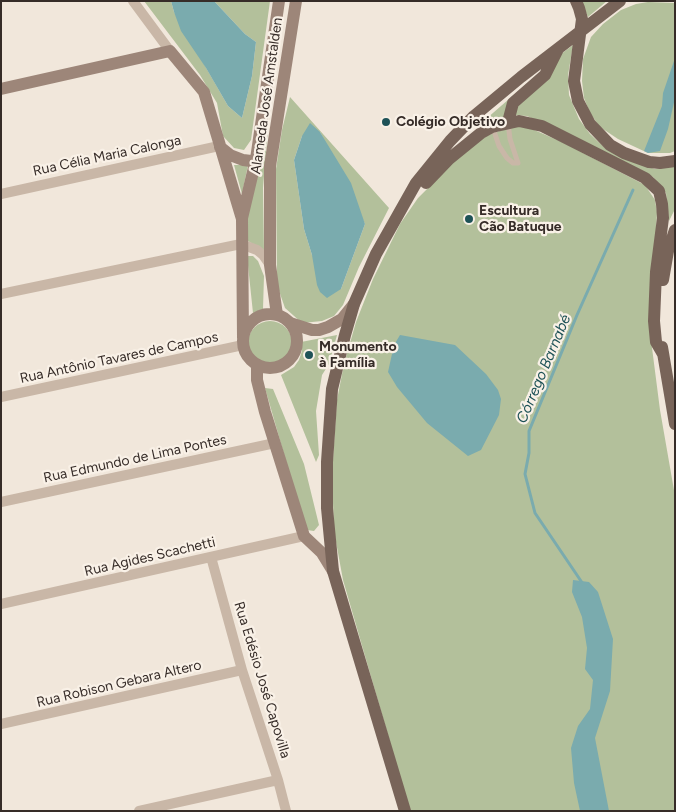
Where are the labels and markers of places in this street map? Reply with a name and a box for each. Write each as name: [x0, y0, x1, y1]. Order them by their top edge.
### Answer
place label: Colégio Objetivo: [396, 114, 505, 130]
marker: Colégio Objetivo: [380, 116, 392, 128]
place label: Escultura Cão Batuque: [479, 203, 562, 236]
marker: Escultura Cão Batuque: [463, 213, 475, 225]
place label: Monumento à Família: [319, 339, 397, 372]
marker: Monumento à Família: [303, 349, 315, 361]

